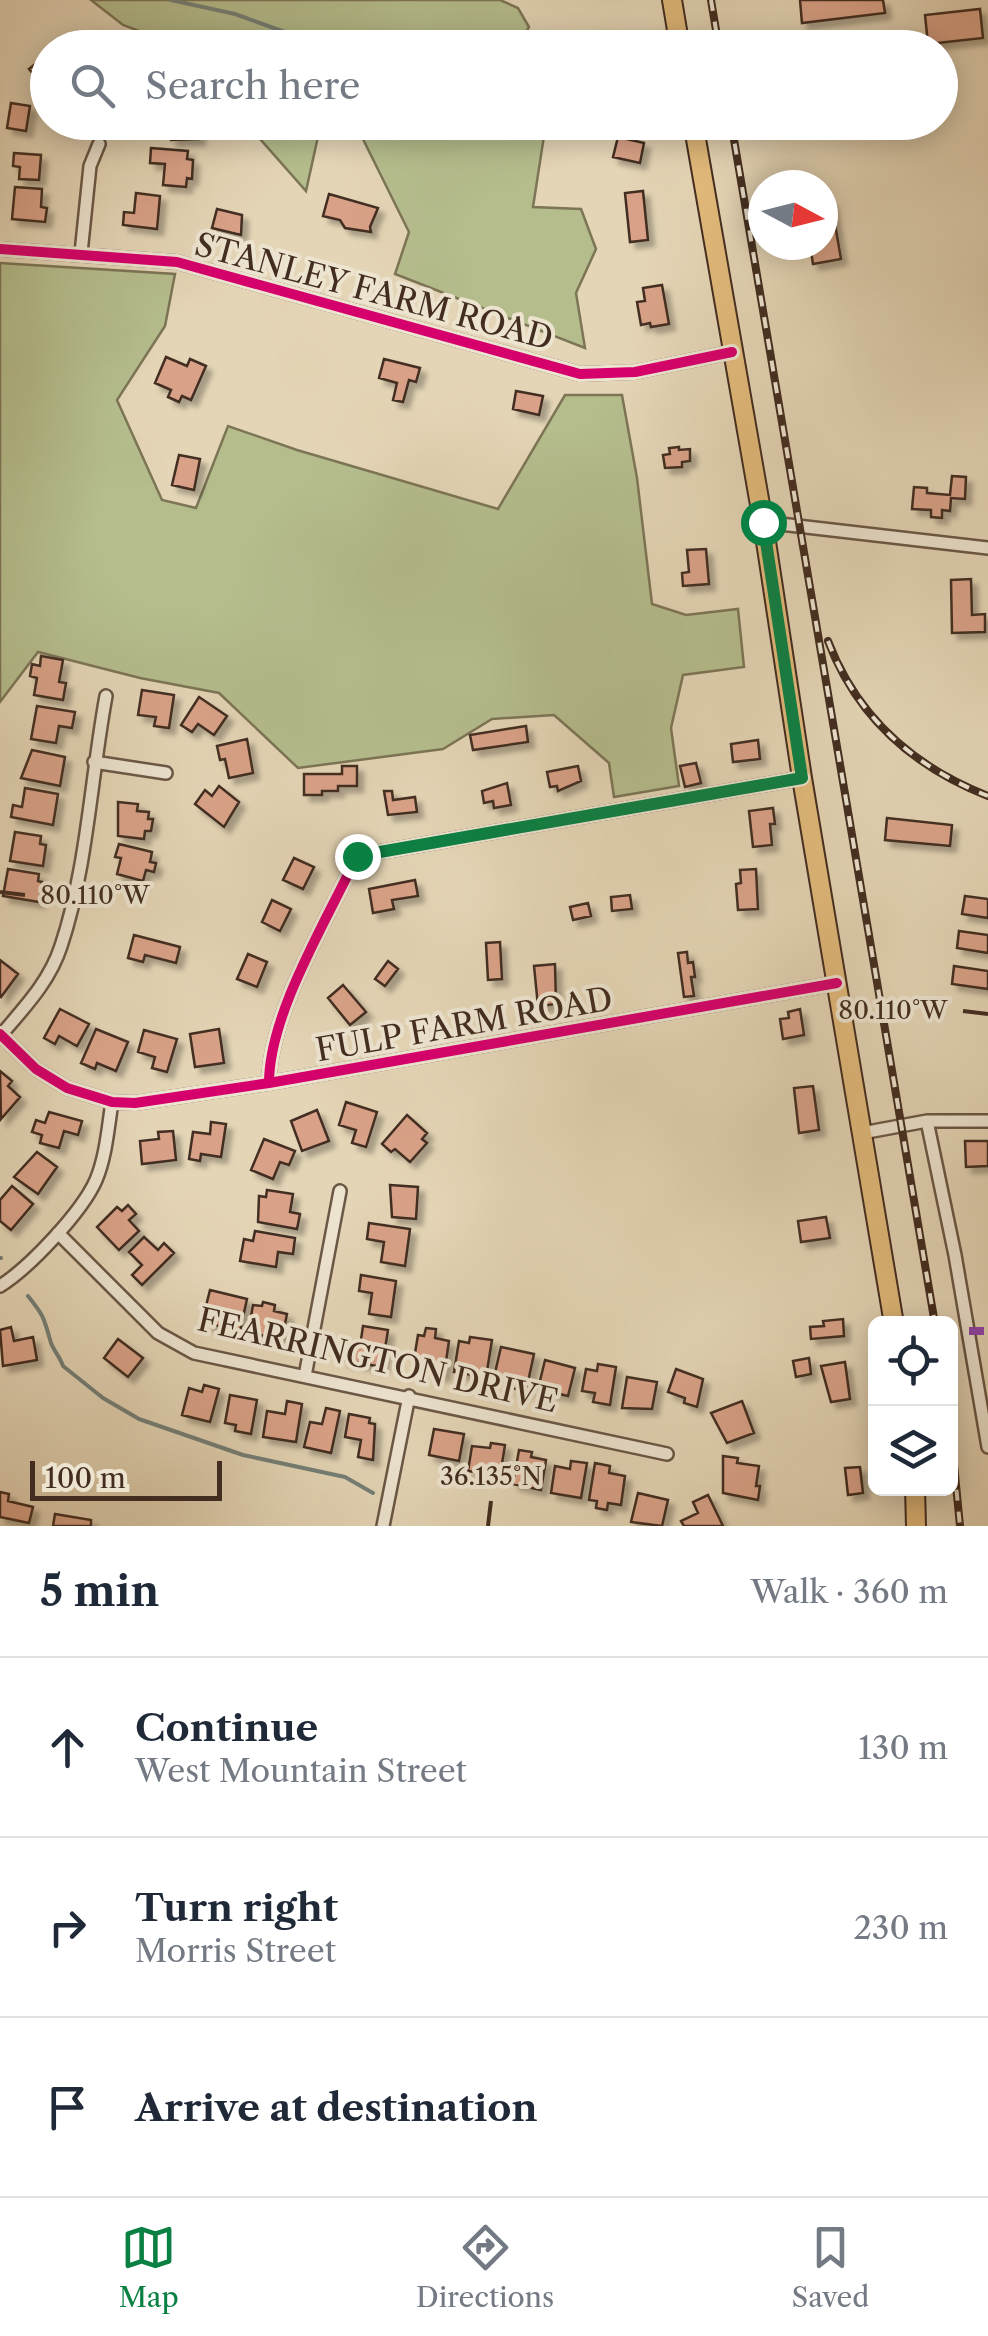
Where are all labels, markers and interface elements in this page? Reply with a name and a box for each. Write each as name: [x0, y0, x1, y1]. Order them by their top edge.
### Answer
search box: [30, 30, 958, 140]
icon: search: [65, 58, 120, 113]
text: Search here: [145, 62, 360, 109]
north arrow: [748, 170, 838, 260]
street label: STANLEY FARM ROAD: [191, 224, 557, 358]
route start: [741, 500, 787, 546]
route end: [335, 834, 381, 880]
text: 80.110°W: [40, 880, 150, 911]
street label: FULP FARM ROAD: [313, 979, 615, 1069]
text: 80.110°W: [838, 995, 948, 1026]
street label: FEARRINGTON DRIVE: [194, 1300, 562, 1420]
map controls: [868, 1316, 958, 1496]
button: locate: [868, 1316, 958, 1406]
button: layers: [868, 1406, 958, 1496]
scale bar: [30, 1456, 222, 1500]
text: 100 m: [45, 1461, 126, 1495]
text: 36.135°N: [440, 1461, 542, 1492]
text: 5 min: [40, 1565, 159, 1617]
text: Walk · 360 m: [751, 1572, 948, 1611]
text: Continue: [135, 1704, 318, 1751]
icon: ahead: [40, 1720, 95, 1775]
text: 130 m: [858, 1728, 948, 1767]
text: West Mountain Street: [135, 1751, 467, 1790]
text: Turn right: [135, 1884, 338, 1931]
icon: right: [40, 1900, 95, 1955]
text: 230 m: [853, 1908, 948, 1947]
text: Morris Street: [135, 1931, 336, 1970]
icon: arrive: [40, 2080, 95, 2135]
text: Arrive at destination: [135, 2084, 538, 2131]
tab: Map: [119, 2220, 179, 2314]
tab: Directions: [416, 2220, 554, 2314]
tab: Saved: [792, 2220, 869, 2314]

